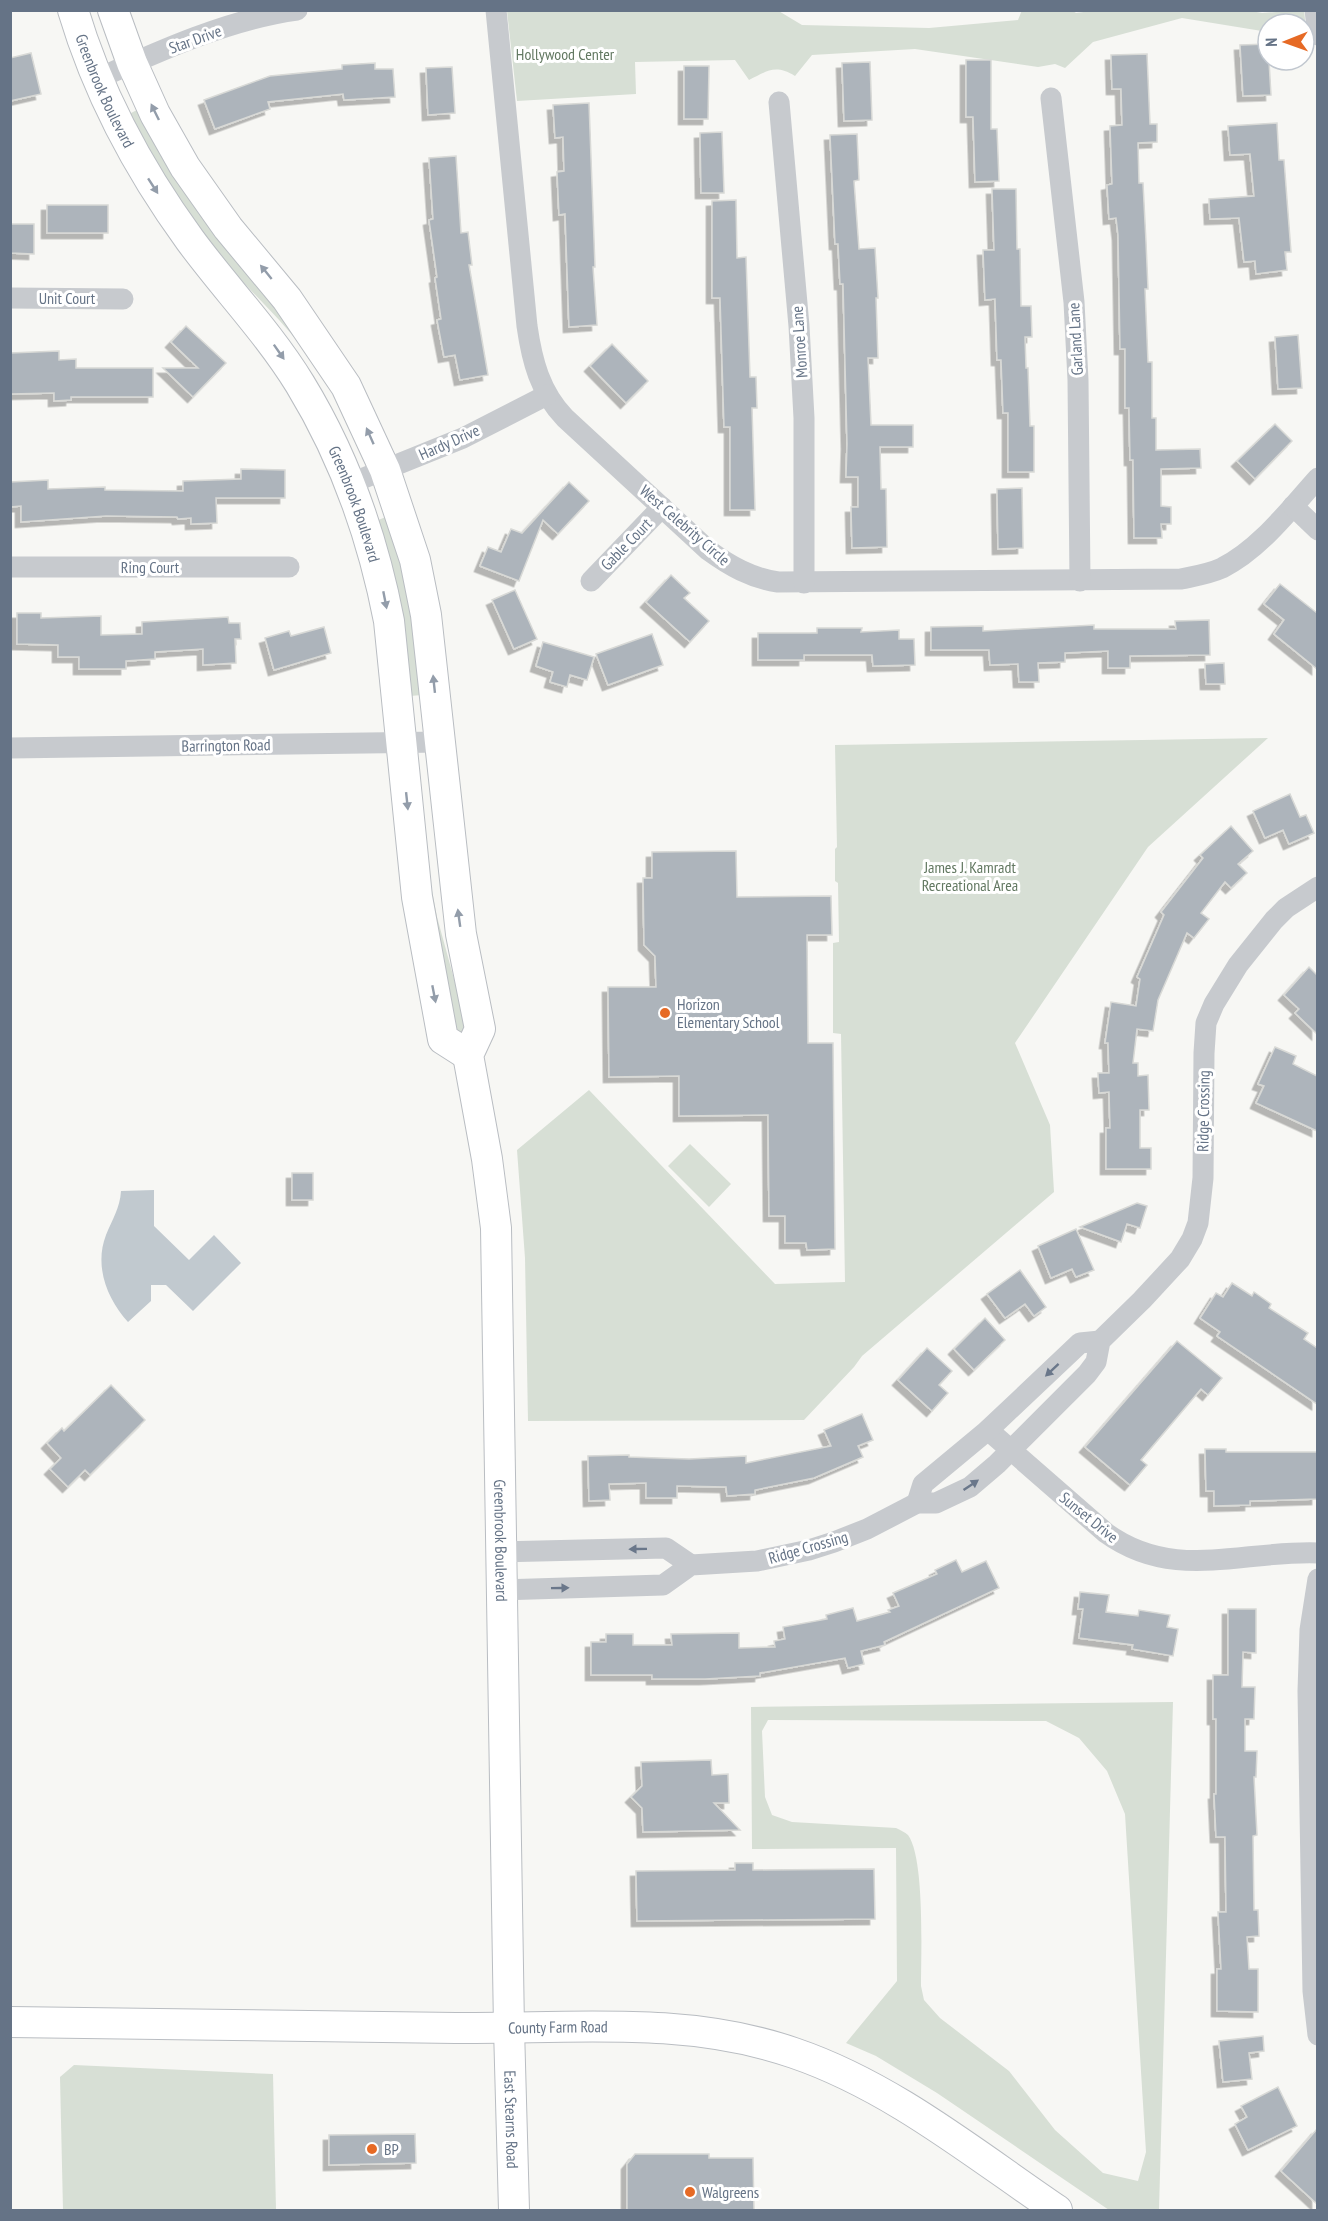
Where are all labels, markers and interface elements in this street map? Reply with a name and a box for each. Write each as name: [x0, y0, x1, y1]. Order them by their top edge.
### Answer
north arrow: [1256, 12, 1316, 72]
street label: Star Drive: [166, 20, 224, 58]
street label: Greenbrook Boulevard: [71, 31, 139, 151]
text: N: [1261, 38, 1281, 47]
park label: Hollywood Center: [516, 44, 615, 64]
one-way arrow: [150, 104, 159, 121]
one-way arrow: [147, 178, 159, 194]
one-way arrow: [259, 264, 272, 280]
street label: Unit Court: [39, 288, 96, 308]
street label: Garland Lane: [1063, 302, 1087, 376]
street label: Monroe Lane: [787, 305, 811, 379]
one-way arrow: [273, 343, 285, 359]
street label: Hardy Drive: [416, 420, 482, 464]
one-way arrow: [365, 427, 374, 444]
street label: Greenbrook Boulevard: [324, 443, 385, 564]
street label: West Celebrity Circle: [636, 480, 734, 570]
street label: Gable Court: [596, 513, 656, 574]
street label: Ring Court: [121, 557, 180, 577]
one-way arrow: [381, 591, 390, 610]
one-way arrow: [429, 675, 439, 694]
street label: Barrington Road: [181, 734, 271, 756]
one-way arrow: [402, 791, 412, 810]
park label: James J. Kamradt Recreational Area: [922, 857, 1018, 895]
one-way arrow: [454, 908, 463, 927]
one-way arrow: [430, 984, 439, 1003]
place label: Horizon Elementary School: [677, 994, 780, 1032]
marker: Horizon Elementary School: [658, 1006, 672, 1020]
street label: Ridge Crossing: [1192, 1070, 1214, 1152]
one-way arrow: [1045, 1363, 1060, 1377]
street label: Greenbrook Boulevard: [490, 1479, 512, 1602]
one-way arrow: [962, 1479, 978, 1491]
street label: Sunset Drive: [1056, 1487, 1122, 1547]
street label: Ridge Crossing: [766, 1526, 850, 1568]
one-way arrow: [628, 1544, 647, 1554]
one-way arrow: [551, 1583, 570, 1593]
street label: County Farm Road: [508, 2016, 608, 2038]
street label: East Stearns Road: [500, 2070, 523, 2169]
place label: BP: [384, 2139, 399, 2159]
marker: BP: [365, 2142, 379, 2156]
place label: Walgreens: [702, 2182, 759, 2202]
marker: Walgreens: [683, 2185, 697, 2199]

